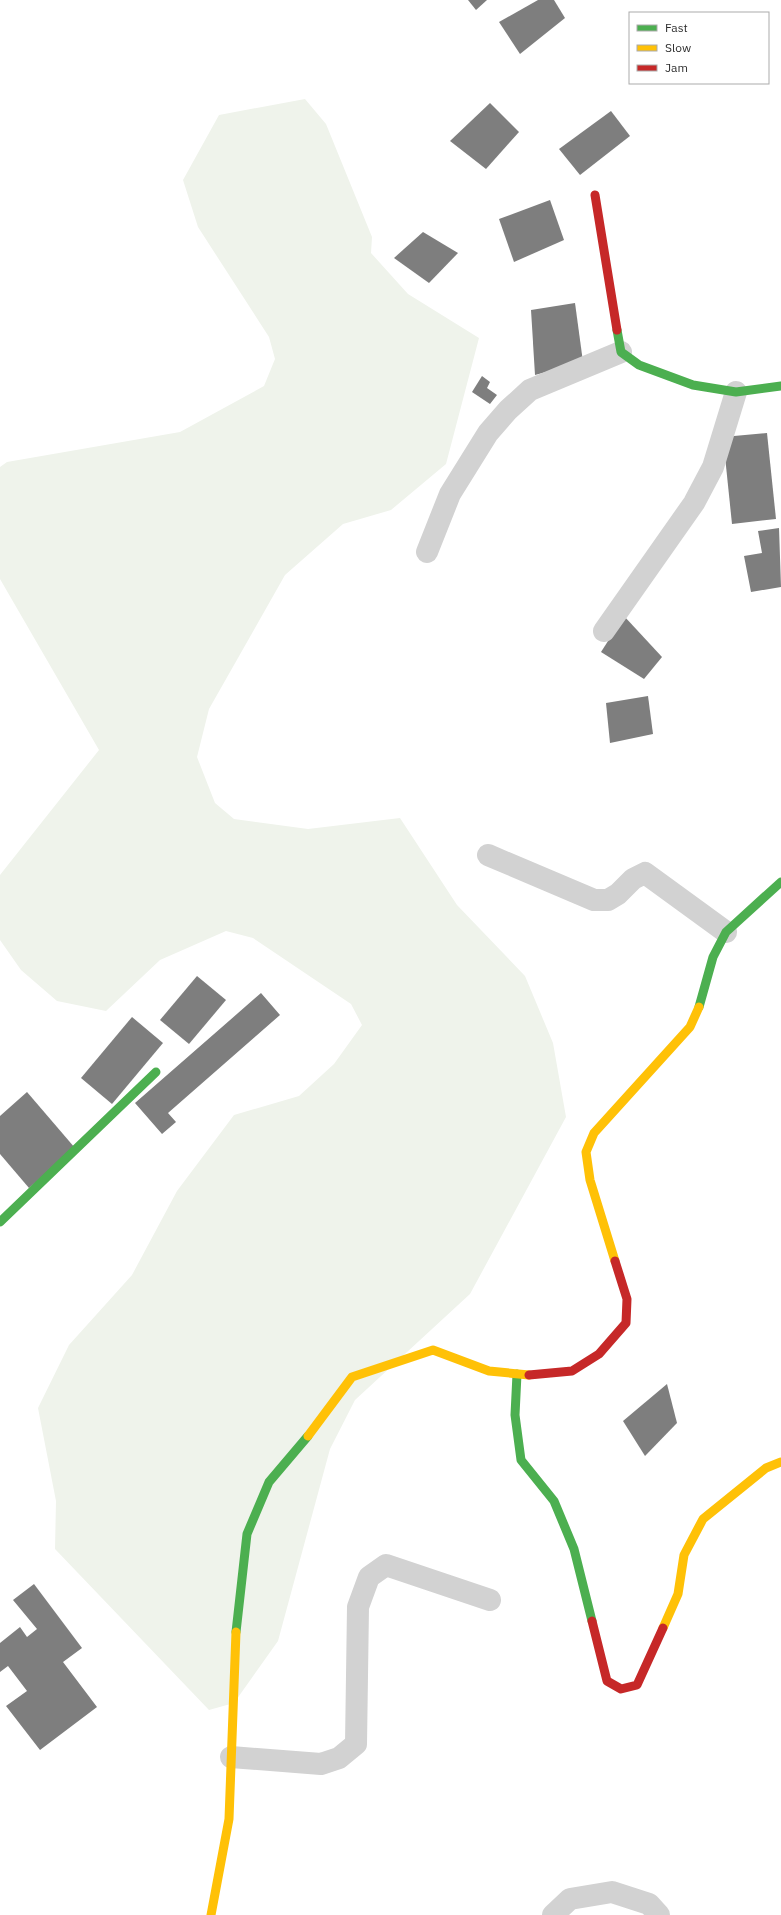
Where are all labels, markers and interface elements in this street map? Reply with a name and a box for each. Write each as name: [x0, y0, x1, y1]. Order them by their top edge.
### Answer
legend: [629, 12, 769, 84]
text: Fast: [665, 20, 688, 35]
text: Slow: [665, 40, 691, 55]
text: Jam: [665, 60, 688, 75]

